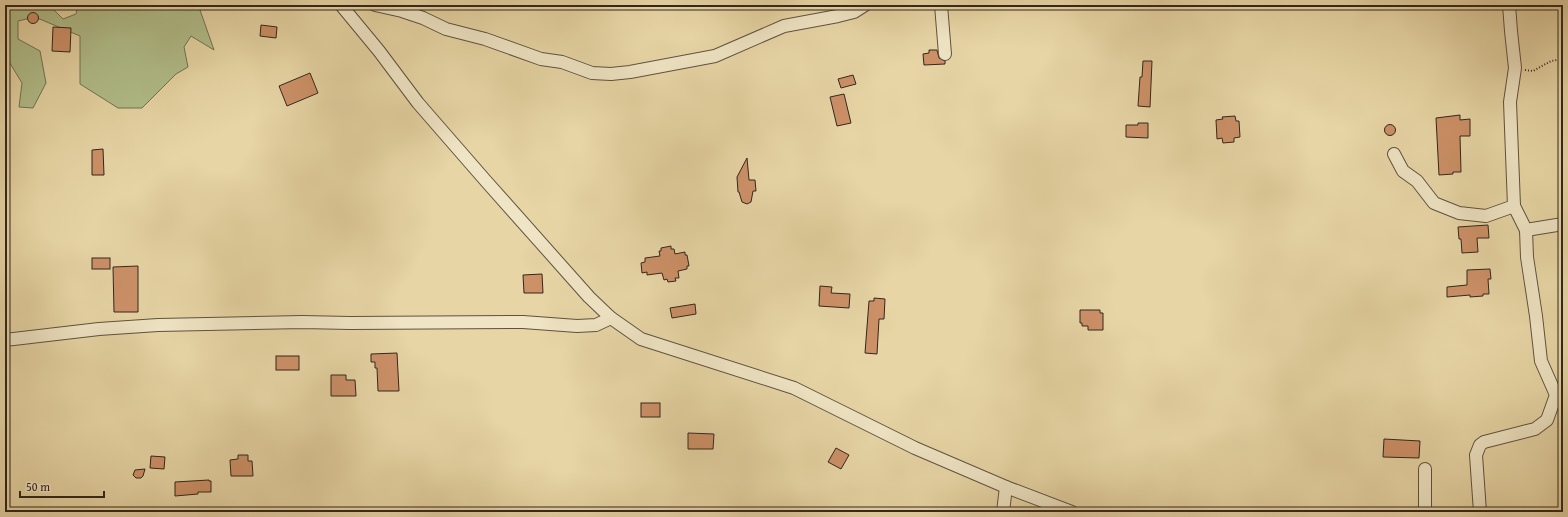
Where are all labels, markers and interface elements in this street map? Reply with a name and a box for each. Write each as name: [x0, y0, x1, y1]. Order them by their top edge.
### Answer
scale bar: [20, 473, 104, 499]
text: 50 m: [26, 478, 50, 495]

